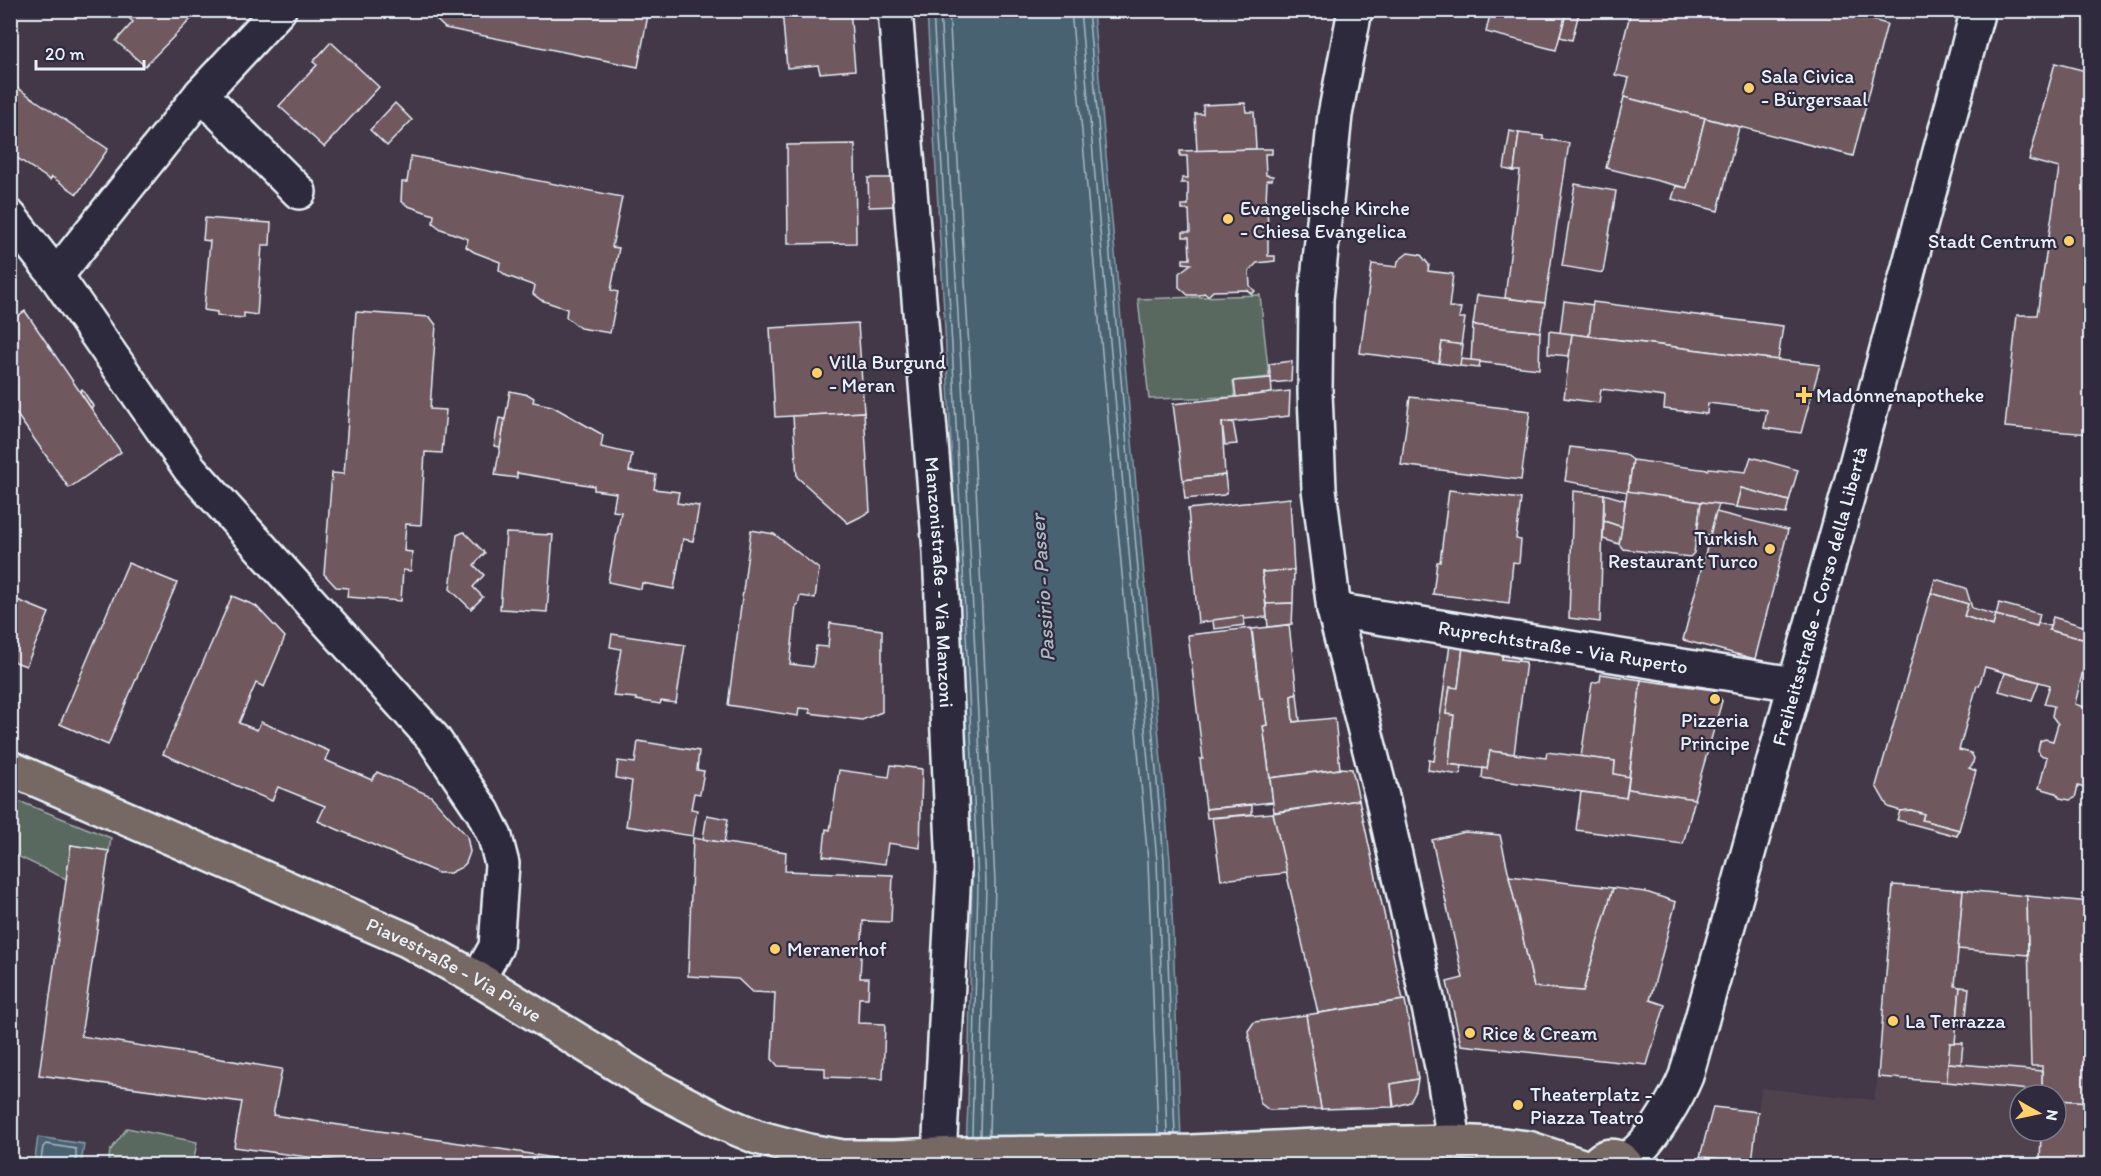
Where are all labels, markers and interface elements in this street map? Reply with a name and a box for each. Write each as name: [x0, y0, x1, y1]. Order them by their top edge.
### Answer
scale bar: [36, 33, 144, 71]
text: 20 m: [45, 43, 85, 65]
place label: Sala Civica - Bürgersaal: [1761, 64, 1868, 111]
marker: Sala Civica - Bürgersaal: [1742, 81, 1756, 95]
place label: Evangelische Kirche - Chiesa Evangelica: [1240, 196, 1410, 243]
marker: Evangelische Kirche - Chiesa Evangelica: [1221, 212, 1235, 226]
place label: Stadt Centrum: [1928, 229, 2057, 253]
marker: Stadt Centrum: [2062, 234, 2076, 248]
place label: Villa Burgund - Meran: [829, 350, 946, 397]
marker: Villa Burgund - Meran: [810, 366, 824, 380]
place label: Madonnenapotheke: [1816, 383, 1984, 407]
marker: Madonnenapotheke: [1797, 388, 1811, 402]
street label: Freiheitsstraße - Corso della Libertà: [1767, 443, 1873, 749]
street label: Manzonistraße - Via Manzoni: [920, 456, 959, 708]
water label: Passirio - Passer: [1024, 511, 1060, 663]
place label: Turkish Restaurant Turco: [1608, 526, 1758, 573]
marker: Turkish Restaurant Turco: [1763, 542, 1777, 556]
street label: Ruprechtstraße - Via Ruperto: [1437, 615, 1690, 679]
marker: Pizzeria Principe: [1708, 692, 1722, 706]
place label: Pizzeria Principe: [1680, 708, 1750, 755]
street label: Piavestraße - Via Piave: [363, 912, 546, 1027]
place label: Meranerhof: [787, 937, 887, 961]
marker: Meranerhof: [768, 942, 782, 956]
place label: La Terrazza: [1905, 1009, 2006, 1033]
marker: La Terrazza: [1886, 1014, 1900, 1028]
place label: Rice & Cream: [1482, 1021, 1597, 1045]
marker: Rice & Cream: [1463, 1026, 1477, 1040]
place label: Theaterplatz - Piazza Teatro: [1530, 1082, 1652, 1129]
north arrow: [2008, 1083, 2068, 1143]
marker: Theaterplatz - Piazza Teatro: [1511, 1098, 1525, 1112]
text: N: [2042, 1108, 2063, 1122]

